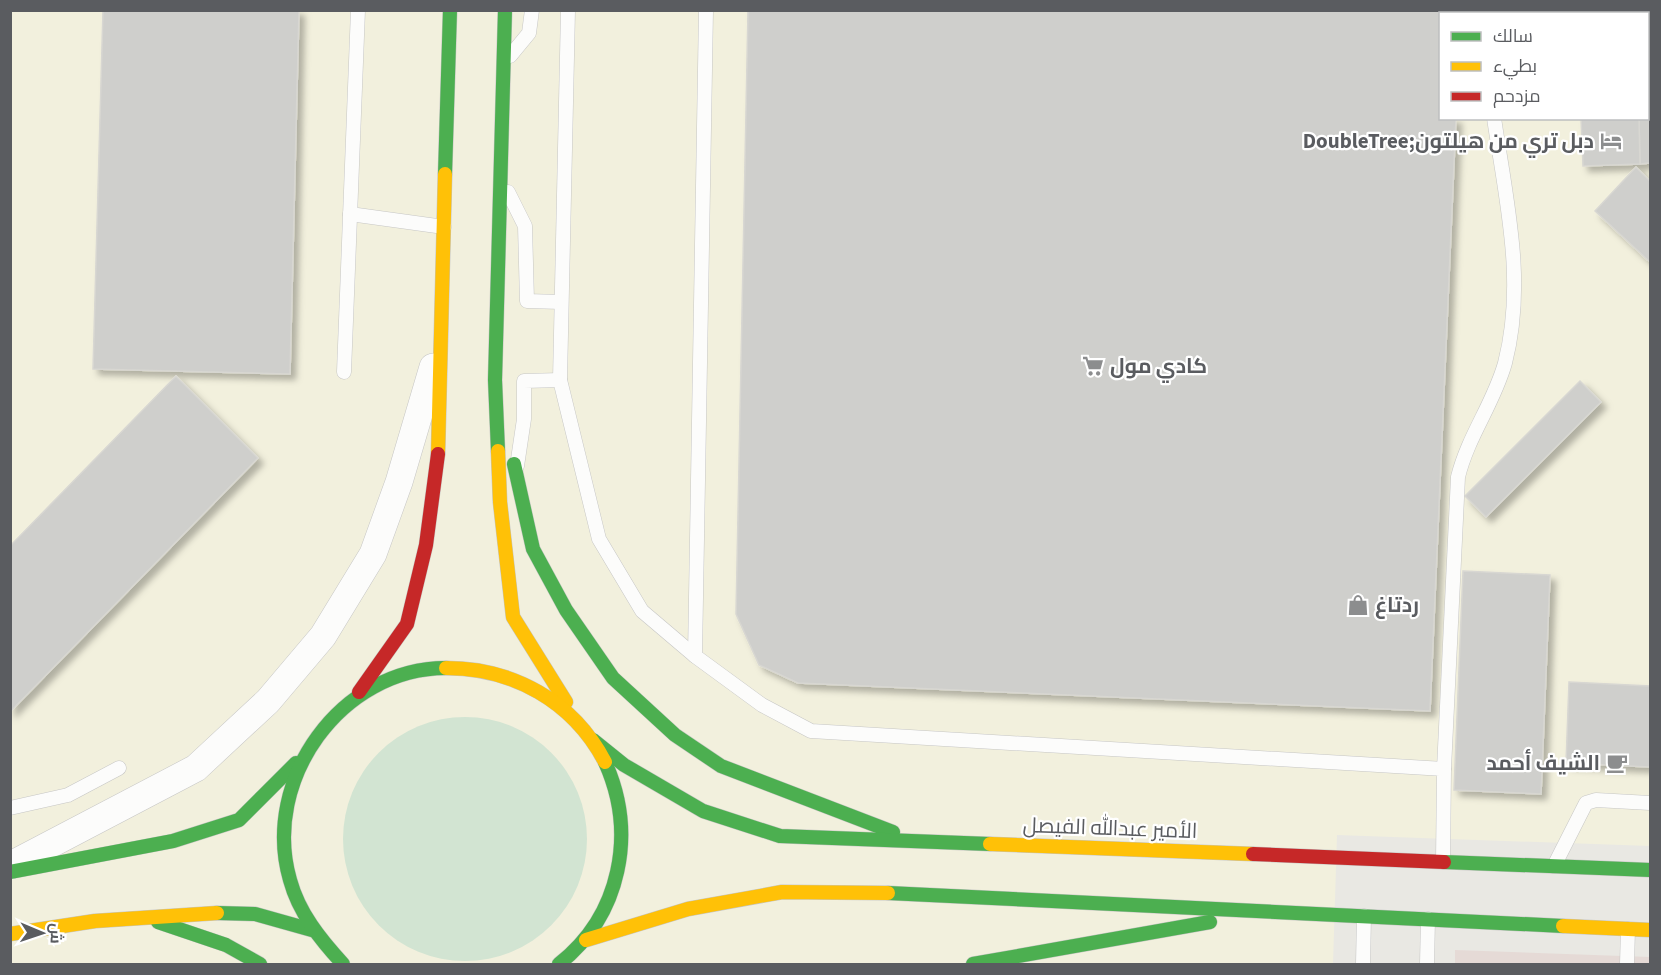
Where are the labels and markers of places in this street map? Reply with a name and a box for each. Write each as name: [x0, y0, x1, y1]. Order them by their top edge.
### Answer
place label: DoubleTree;دبل تري من هيلتون: [1303, 126, 1594, 158]
hotel icon: DoubleTree;دبل تري من هيلتون: [1599, 129, 1623, 153]
place label: كادي مول: [1110, 351, 1207, 383]
supermarket icon: كادي مول: [1081, 354, 1105, 378]
place label: ردتاغ: [1375, 590, 1419, 620]
shop icon: ردتاغ: [1346, 593, 1370, 617]
place label: الشيف أحمد: [1486, 748, 1600, 778]
cafe icon: الشيف أحمد: [1605, 751, 1629, 775]

